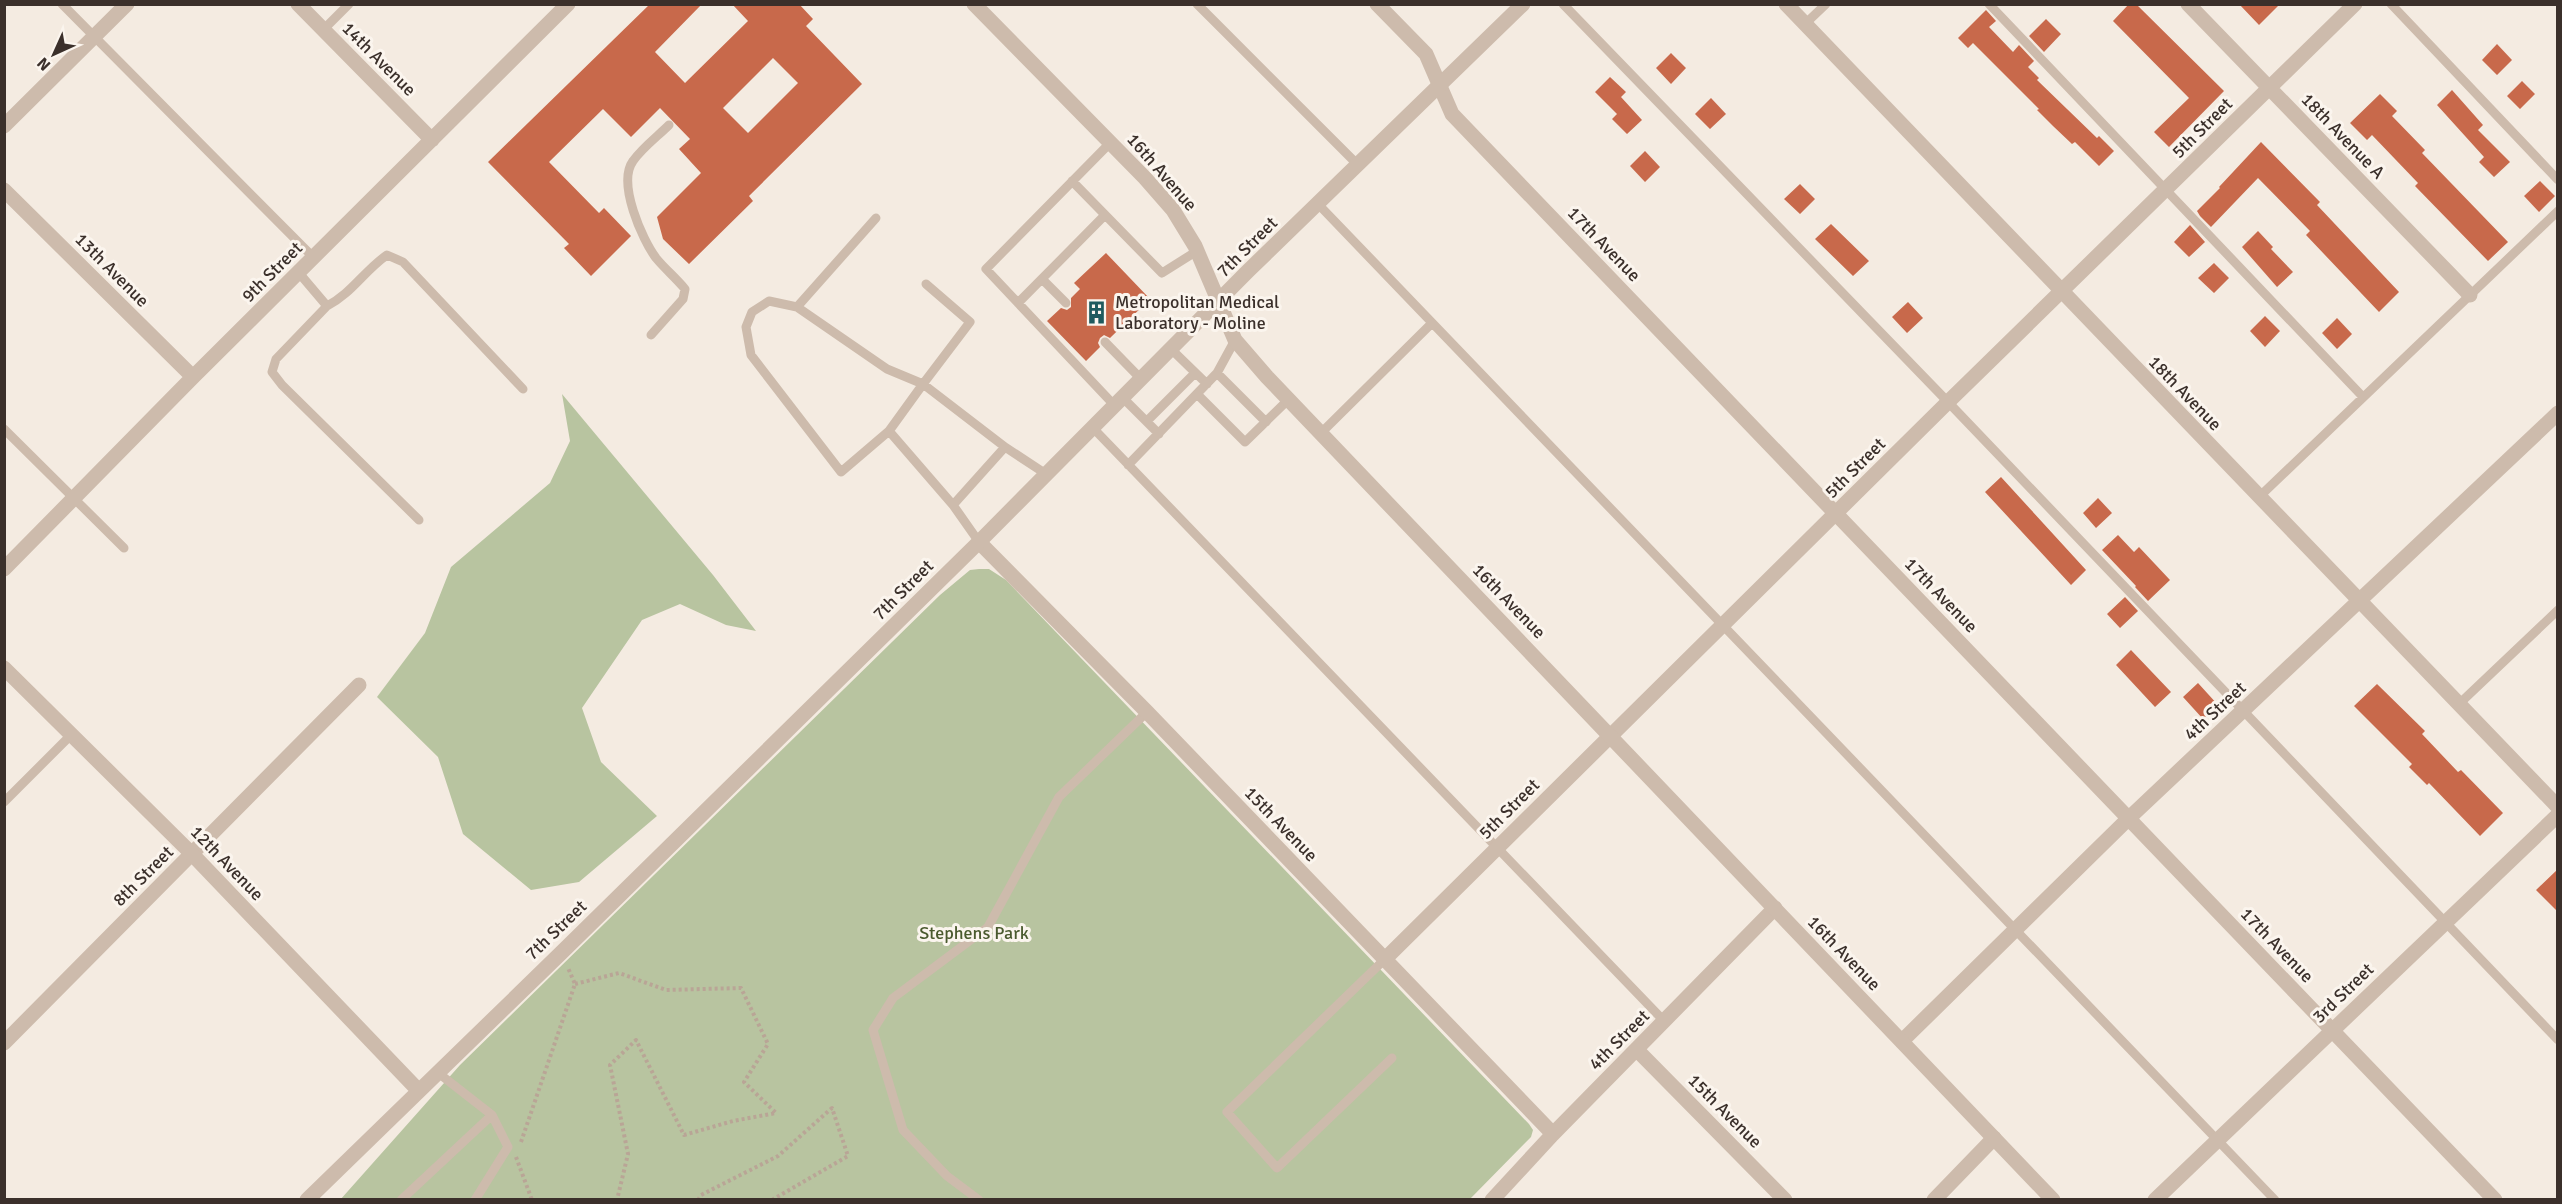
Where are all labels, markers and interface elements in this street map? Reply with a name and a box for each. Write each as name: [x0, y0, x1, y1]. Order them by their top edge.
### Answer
street label: 14th Avenue: [337, 17, 421, 101]
north arrow: [24, 24, 84, 84]
text: N: [33, 53, 55, 75]
street label: 18th Avenue A: [2297, 89, 2389, 183]
street label: 5th Street: [2167, 93, 2237, 163]
street label: 16th Avenue: [1122, 129, 1202, 215]
street label: 17th Avenue: [1563, 202, 1645, 286]
street label: 7th Street: [1212, 212, 1282, 282]
street label: 13th Avenue: [70, 228, 154, 312]
street label: 9th Street: [237, 237, 307, 307]
place label: Metropolitan Medical Laboratory - Moline: [1115, 291, 1279, 334]
building icon: Metropolitan Medical Laboratory - Moline: [1084, 299, 1110, 325]
street label: 18th Avenue: [2144, 351, 2226, 435]
street label: 5th Street: [1820, 433, 1890, 503]
street label: 17th Avenue: [1900, 553, 1982, 637]
street label: 7th Street: [868, 555, 938, 625]
street label: 16th Avenue: [1468, 559, 1550, 643]
street label: 4th Street: [2179, 677, 2251, 745]
street label: 5th Street: [1474, 774, 1544, 844]
street label: 15th Avenue: [1240, 782, 1322, 866]
street label: 12th Avenue: [186, 821, 268, 905]
street label: 8th Street: [108, 841, 178, 911]
street label: 7th Street: [521, 895, 591, 965]
street label: 17th Avenue: [2236, 903, 2318, 987]
street label: 16th Avenue: [1803, 911, 1885, 995]
park label: Stephens Park: [919, 922, 1029, 944]
street label: 3rd Street: [2308, 958, 2378, 1028]
street label: 4th Street: [1584, 1005, 1654, 1075]
street label: 15th Avenue: [1683, 1069, 1767, 1153]

